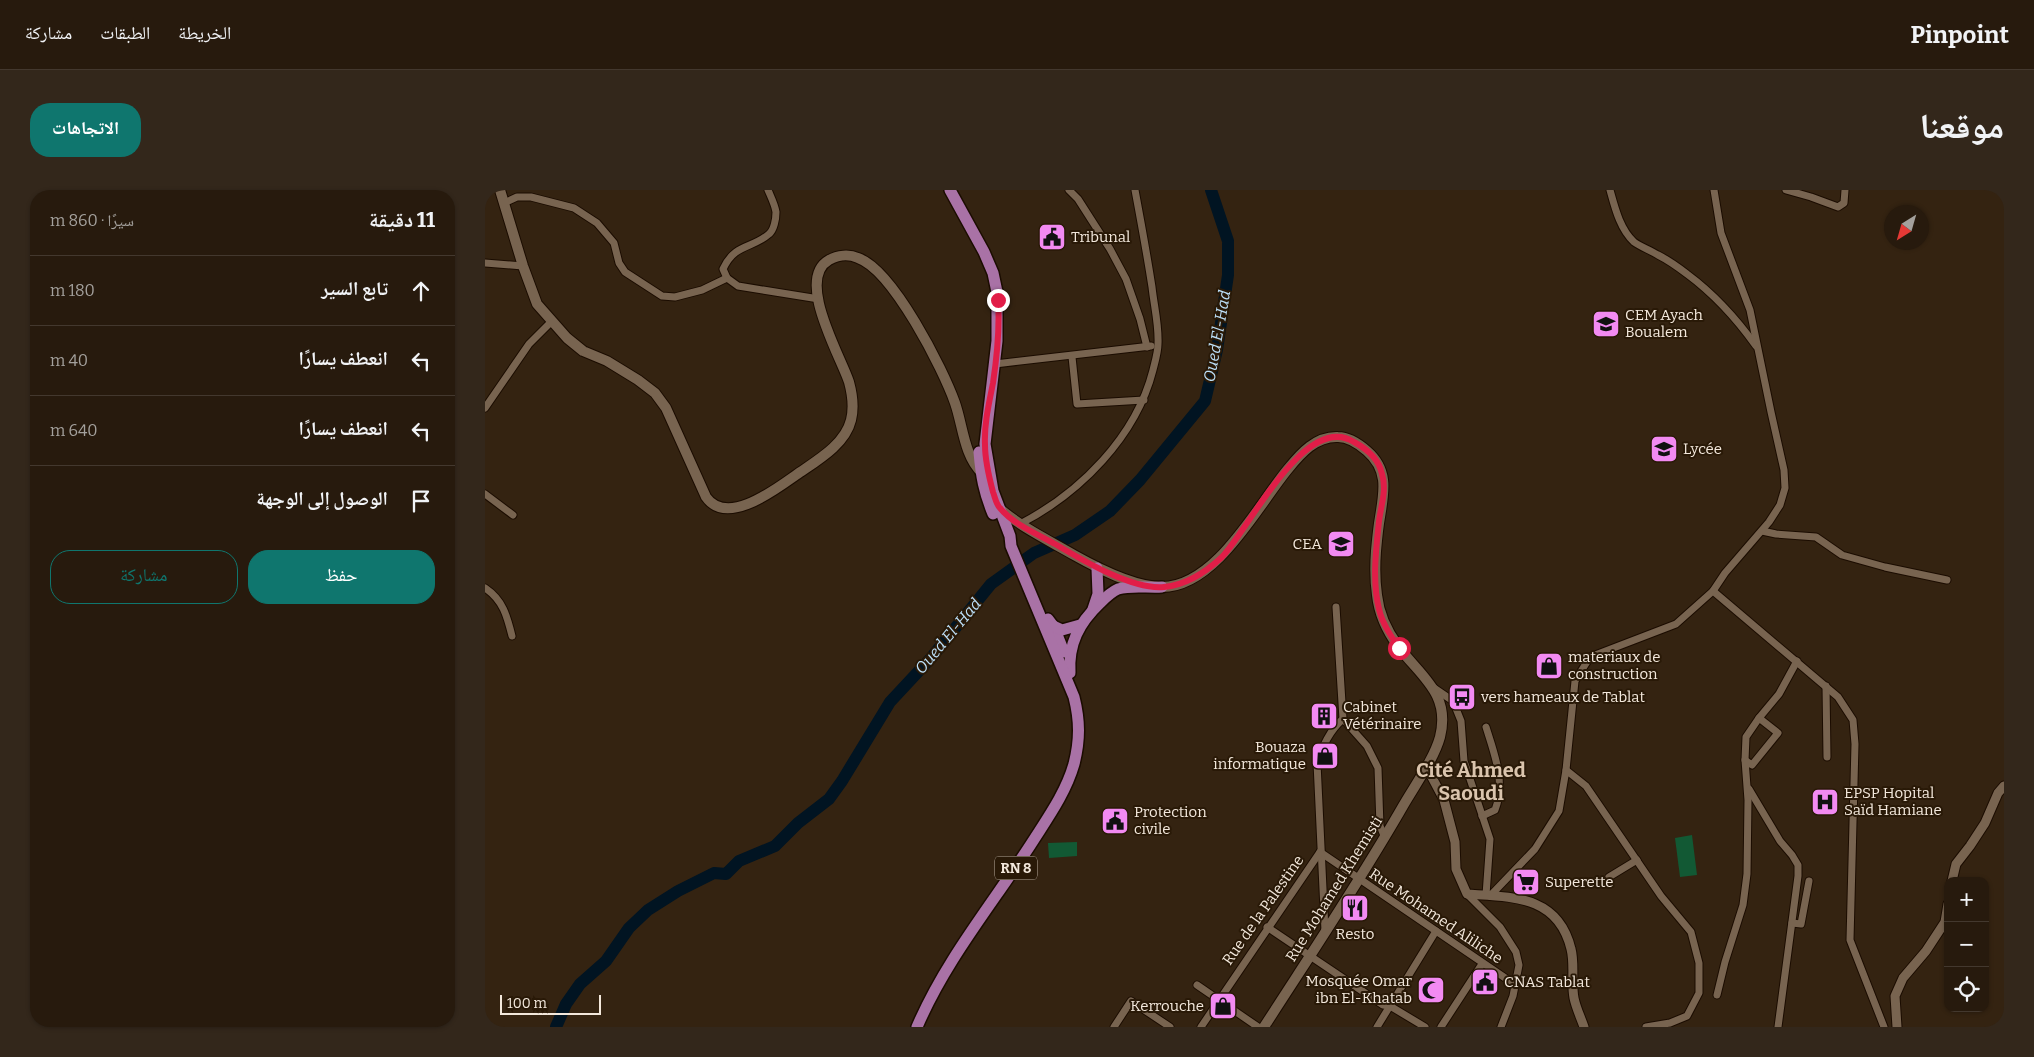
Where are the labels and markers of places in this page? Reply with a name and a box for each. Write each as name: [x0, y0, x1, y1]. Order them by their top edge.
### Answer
public building icon: Tribunal: [1037, 222, 1067, 252]
place label: Tribunal: [1071, 228, 1130, 246]
place label: CEM Ayach Boualem: [1625, 306, 1703, 341]
school or university icon: CEM Ayach Boualem: [1591, 309, 1621, 339]
school or university icon: Lycée: [1649, 434, 1679, 464]
place label: Lycée: [1683, 440, 1722, 458]
school or university icon: CEA: [1326, 529, 1356, 559]
place label: CEA: [1293, 535, 1322, 553]
place label: materiaux de construction: [1568, 648, 1660, 683]
shop icon: materiaux de construction: [1534, 651, 1564, 681]
bus stop icon: vers hameaux de Tablat: [1447, 682, 1477, 712]
place label: vers hameaux de Tablat: [1480, 688, 1645, 706]
place label: Cabinet Vétérinaire: [1343, 698, 1422, 733]
building icon: Cabinet Vétérinaire: [1309, 701, 1339, 731]
place label: Bouaza informatique: [1213, 738, 1306, 773]
shop icon: Bouaza informatique: [1310, 741, 1340, 771]
place label: EPSP Hopital Saïd Hamiane: [1844, 784, 1942, 819]
hospital icon: EPSP Hopital Saïd Hamiane: [1810, 787, 1840, 817]
place label: Protection civile: [1134, 803, 1207, 838]
public building icon: Protection civile: [1100, 806, 1130, 836]
supermarket icon: Superette: [1511, 867, 1541, 897]
place label: Superette: [1545, 873, 1614, 891]
restaurant icon: Resto: [1340, 893, 1370, 923]
place label: Resto: [1336, 925, 1374, 943]
public building icon: CNAS Tablat: [1470, 967, 1500, 997]
place label: Mosquée Omar ibn El-Khatab: [1306, 972, 1412, 1007]
place label: CNAS Tablat: [1504, 973, 1590, 991]
mosque icon: Mosquée Omar ibn El-Khatab: [1416, 975, 1446, 1005]
shop icon: Kerrouche: [1208, 991, 1238, 1021]
place label: Kerrouche: [1130, 997, 1204, 1015]

